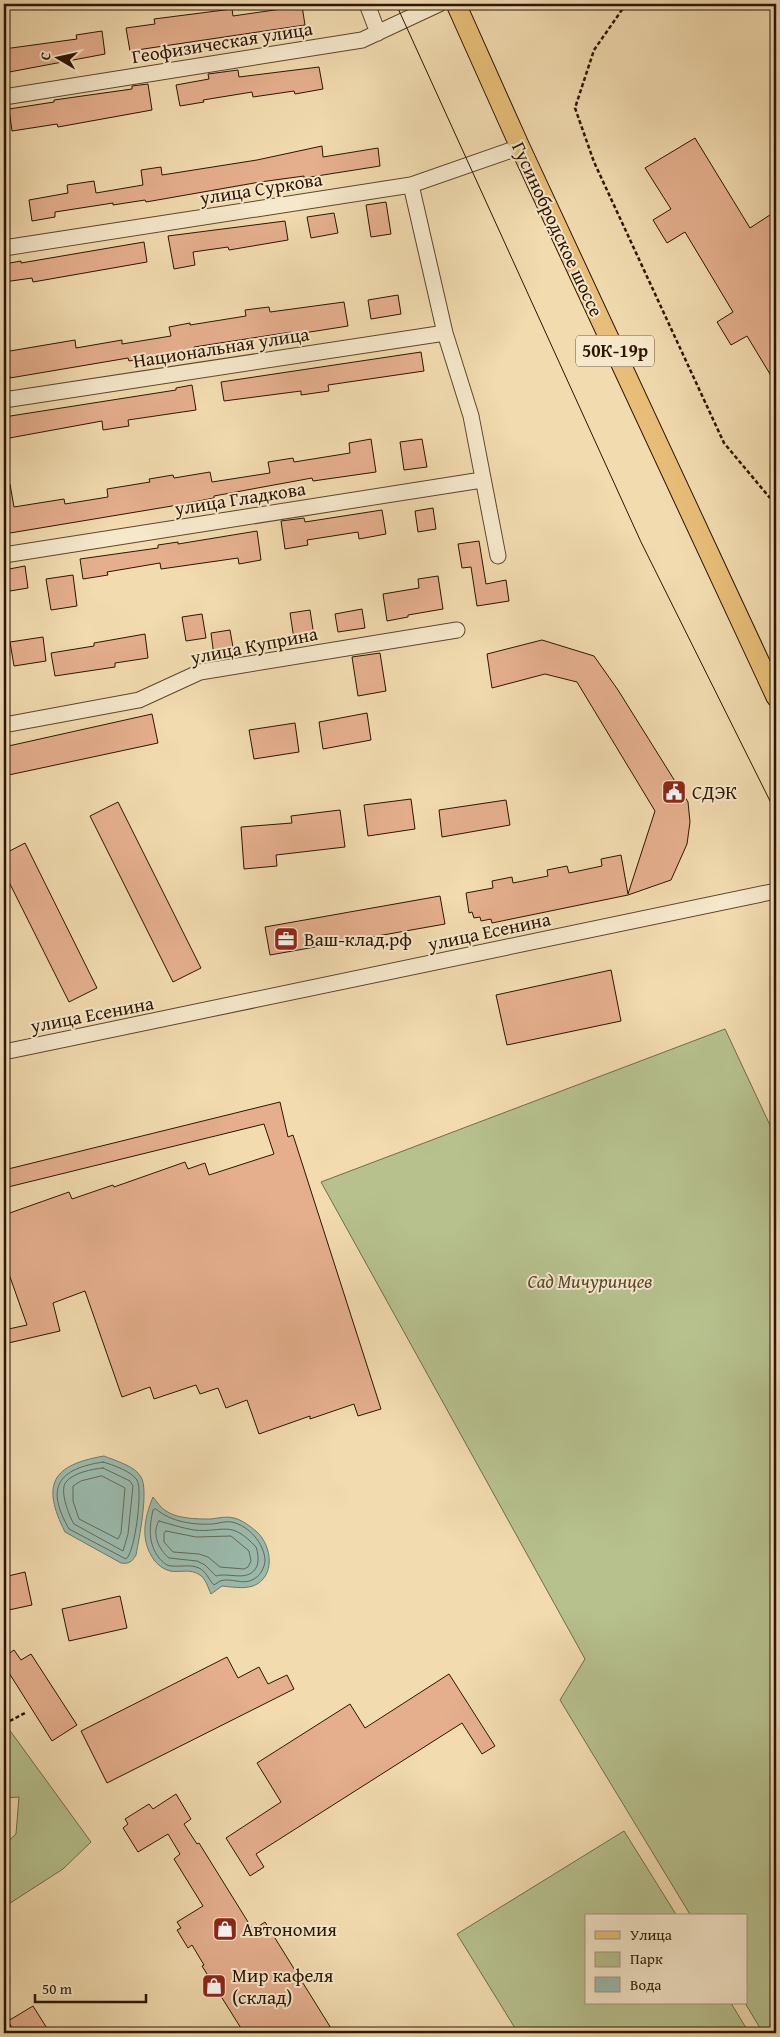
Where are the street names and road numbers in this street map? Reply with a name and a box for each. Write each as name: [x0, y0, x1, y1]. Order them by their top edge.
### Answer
street label: Геофизическая улица: [129, 14, 315, 70]
street label: Гусинобродское шоссе: [505, 137, 611, 321]
street label: улица Суркова: [197, 164, 324, 212]
street label: Национальная улица: [131, 319, 311, 375]
road number: 50К-19р: [576, 336, 654, 366]
street label: улица Гладкова: [171, 474, 308, 522]
street label: улица Куприна: [187, 619, 320, 671]
street label: улица Есенина: [424, 904, 553, 958]
street label: улица Есенина: [27, 988, 156, 1040]

